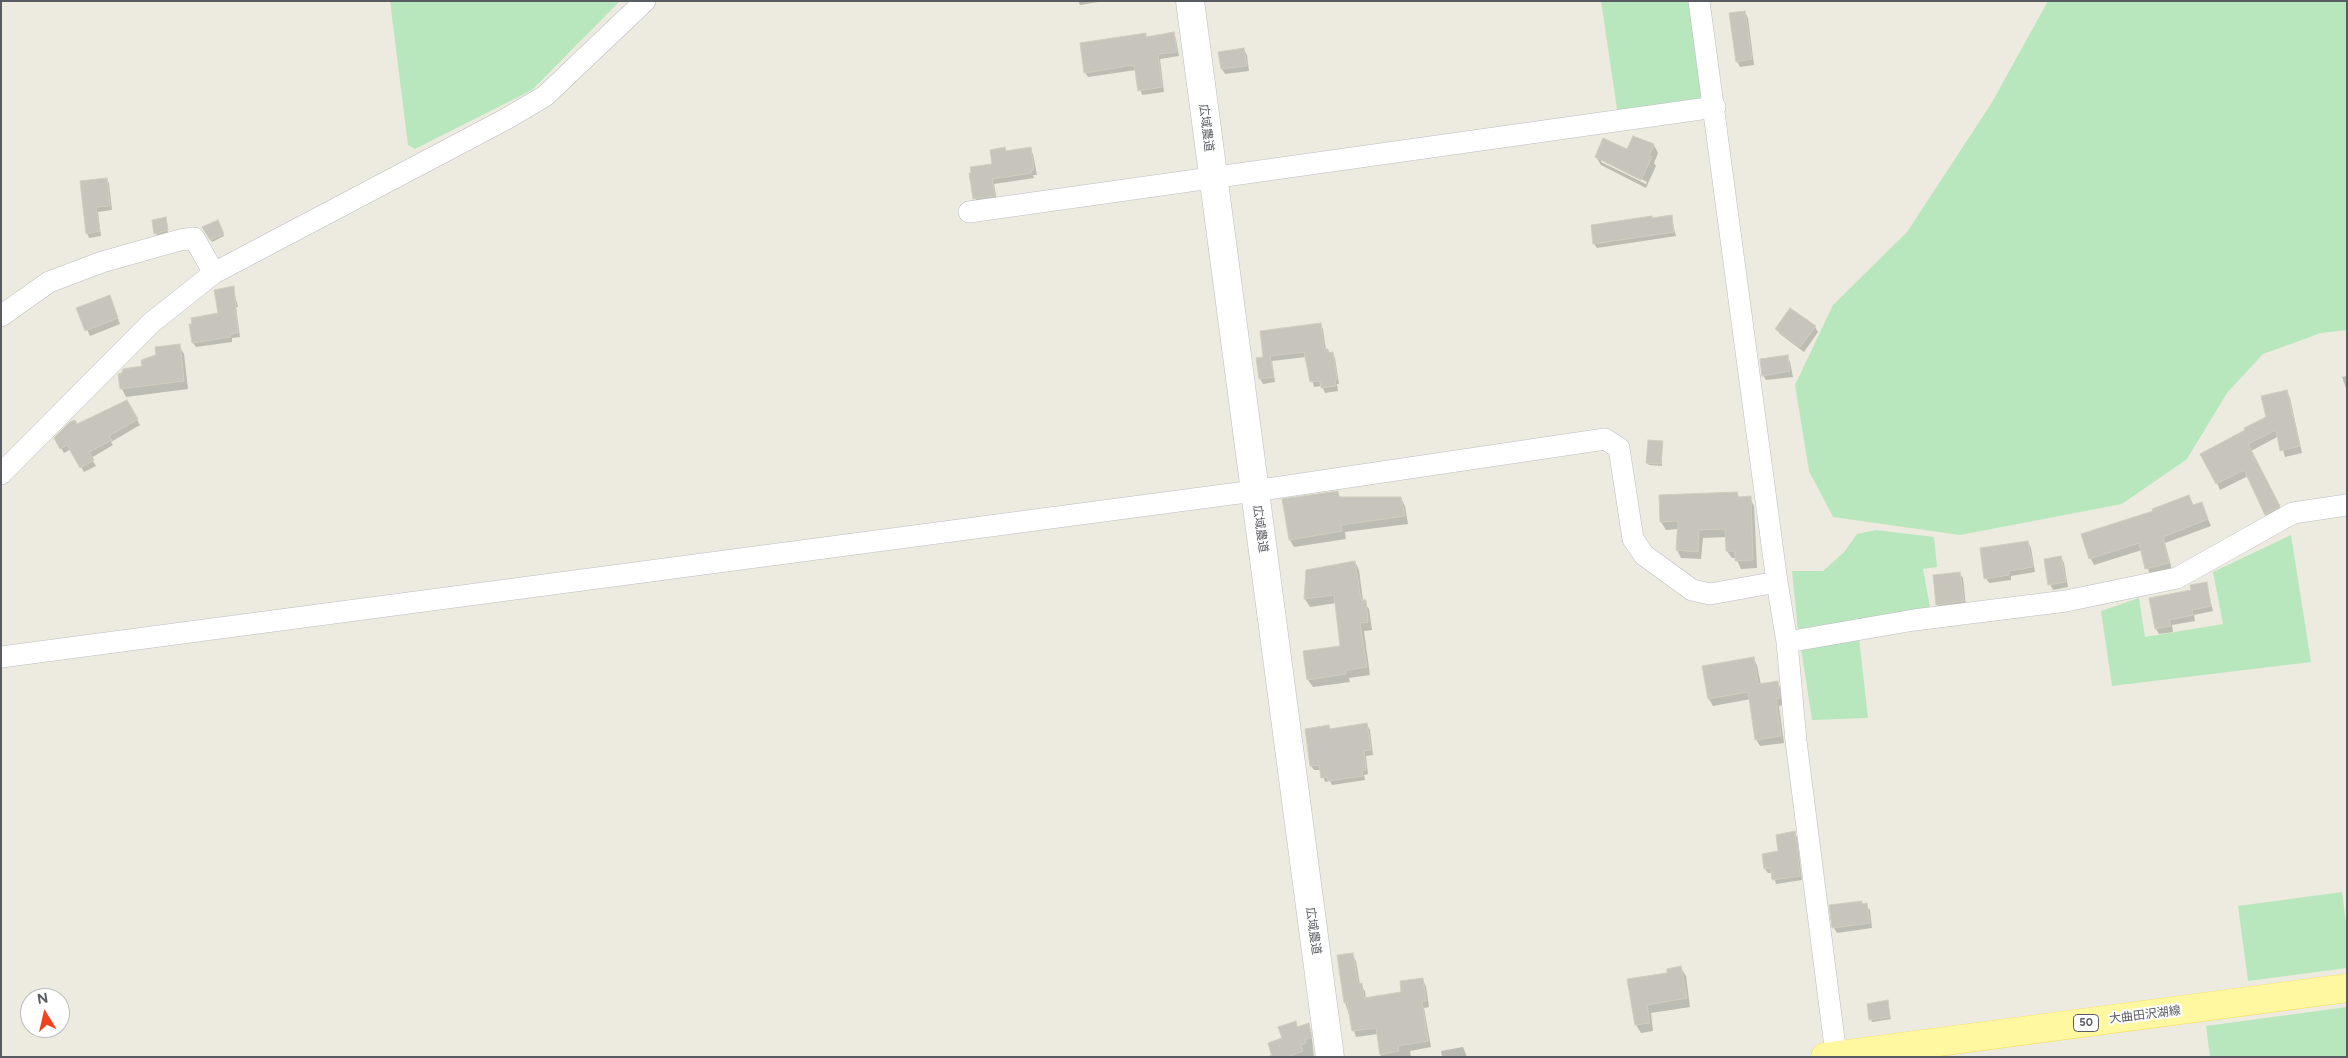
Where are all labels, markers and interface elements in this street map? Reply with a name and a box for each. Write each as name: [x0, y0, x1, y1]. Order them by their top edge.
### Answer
street label: 広域農道: [1196, 103, 1216, 153]
street label: 広域農道: [1250, 504, 1270, 554]
street label: 広域農道: [1303, 906, 1323, 956]
north arrow: [20, 988, 70, 1038]
text: N: [36, 989, 49, 1008]
street label: 大曲田沢湖線: [2108, 1003, 2182, 1027]
road number: 50: [2074, 1014, 2098, 1032]

